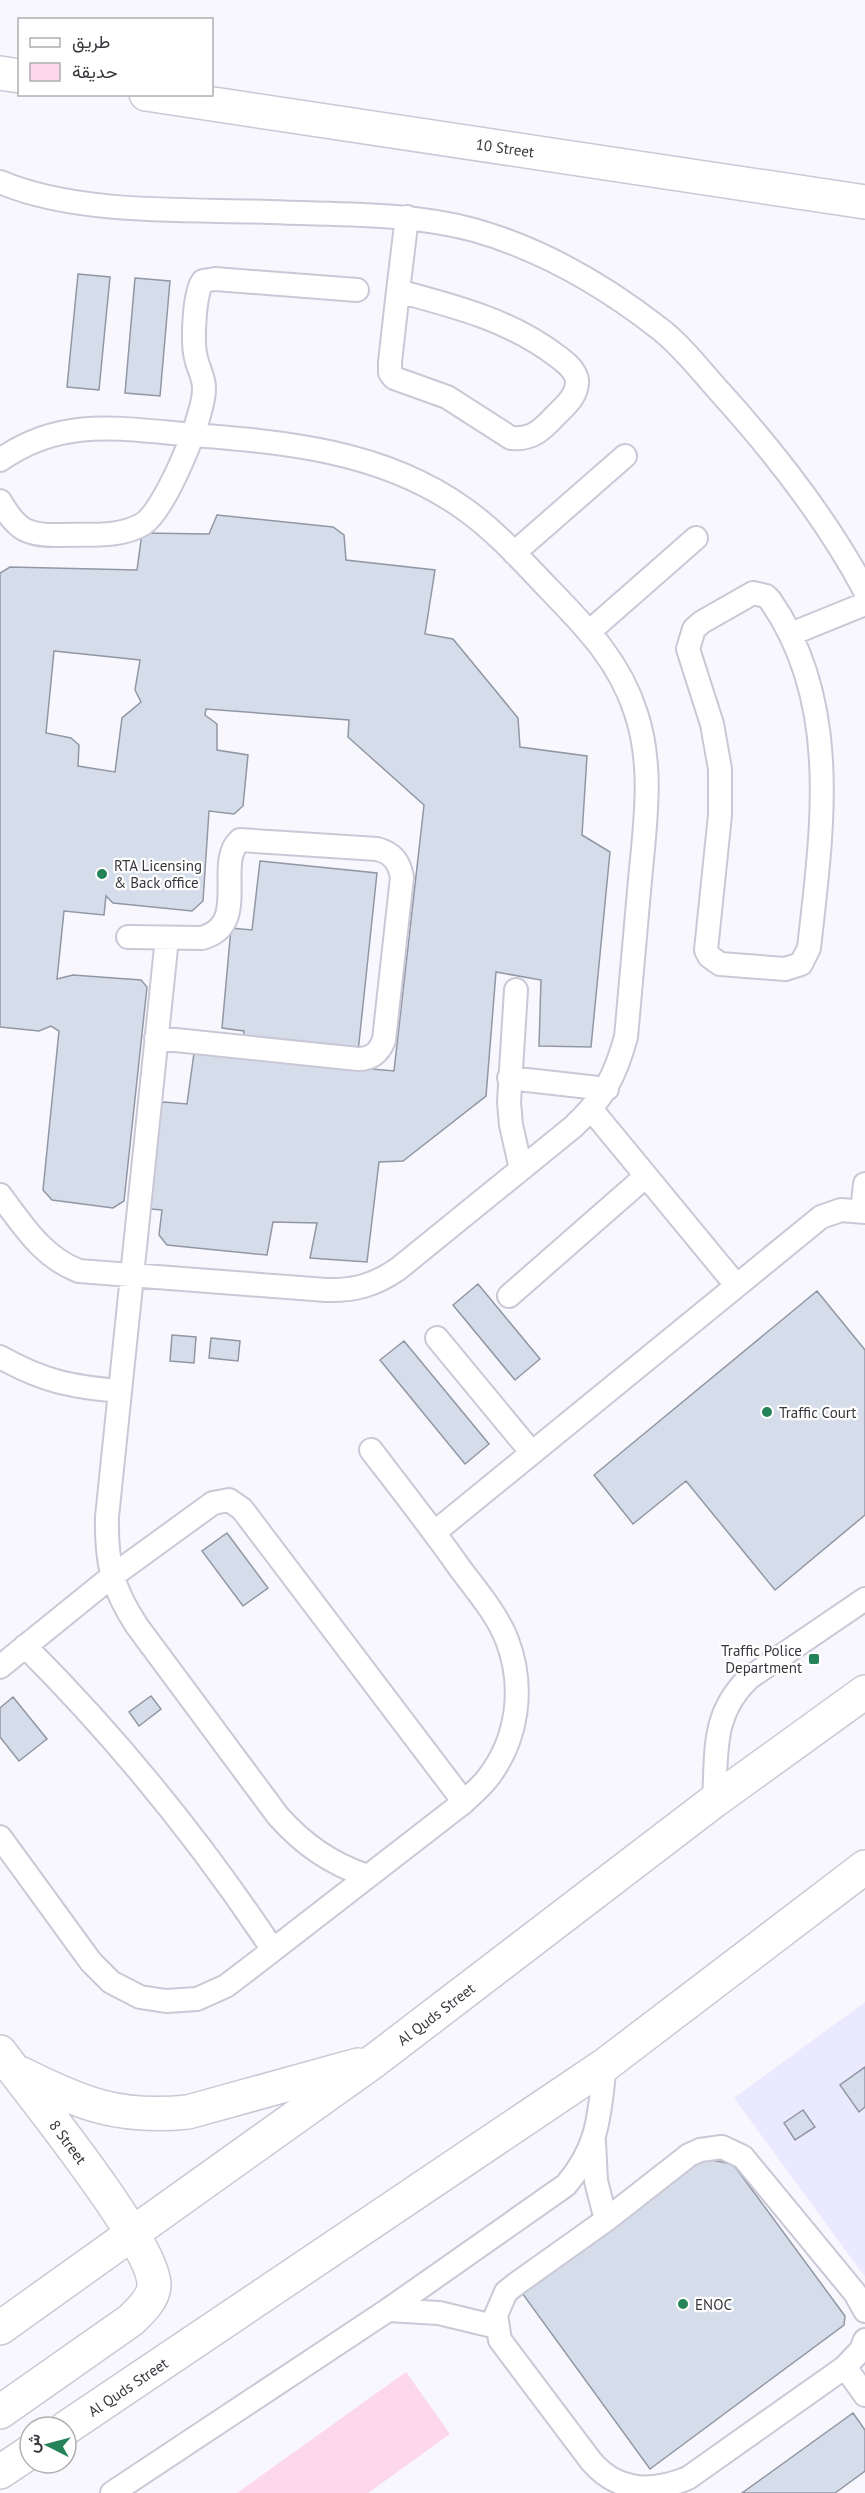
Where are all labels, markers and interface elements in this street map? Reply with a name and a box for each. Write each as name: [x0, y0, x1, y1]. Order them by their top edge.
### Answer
legend: [18, 18, 213, 96]
text: طريق: [72, 30, 110, 53]
text: حديقة: [72, 60, 118, 83]
street label: 10 Street: [475, 135, 535, 161]
place label: RTA Licensing & Back office: [114, 856, 202, 892]
marker: RTA Licensing & Back office: [95, 867, 109, 881]
place label: Traffic Court: [779, 1403, 856, 1422]
marker: Traffic Court: [760, 1405, 774, 1419]
place label: Traffic Police Department: [721, 1641, 802, 1677]
marker: Traffic Police Department: [807, 1652, 821, 1666]
street label: Al Quds Street: [393, 1979, 479, 2049]
street label: 8 Street: [45, 2116, 91, 2168]
place label: ENOC: [695, 2295, 732, 2314]
marker: ENOC: [676, 2297, 690, 2311]
street label: Al Quds Street: [84, 2353, 172, 2421]
north arrow: [18, 2415, 78, 2475]
text: ش: [22, 2433, 44, 2454]

